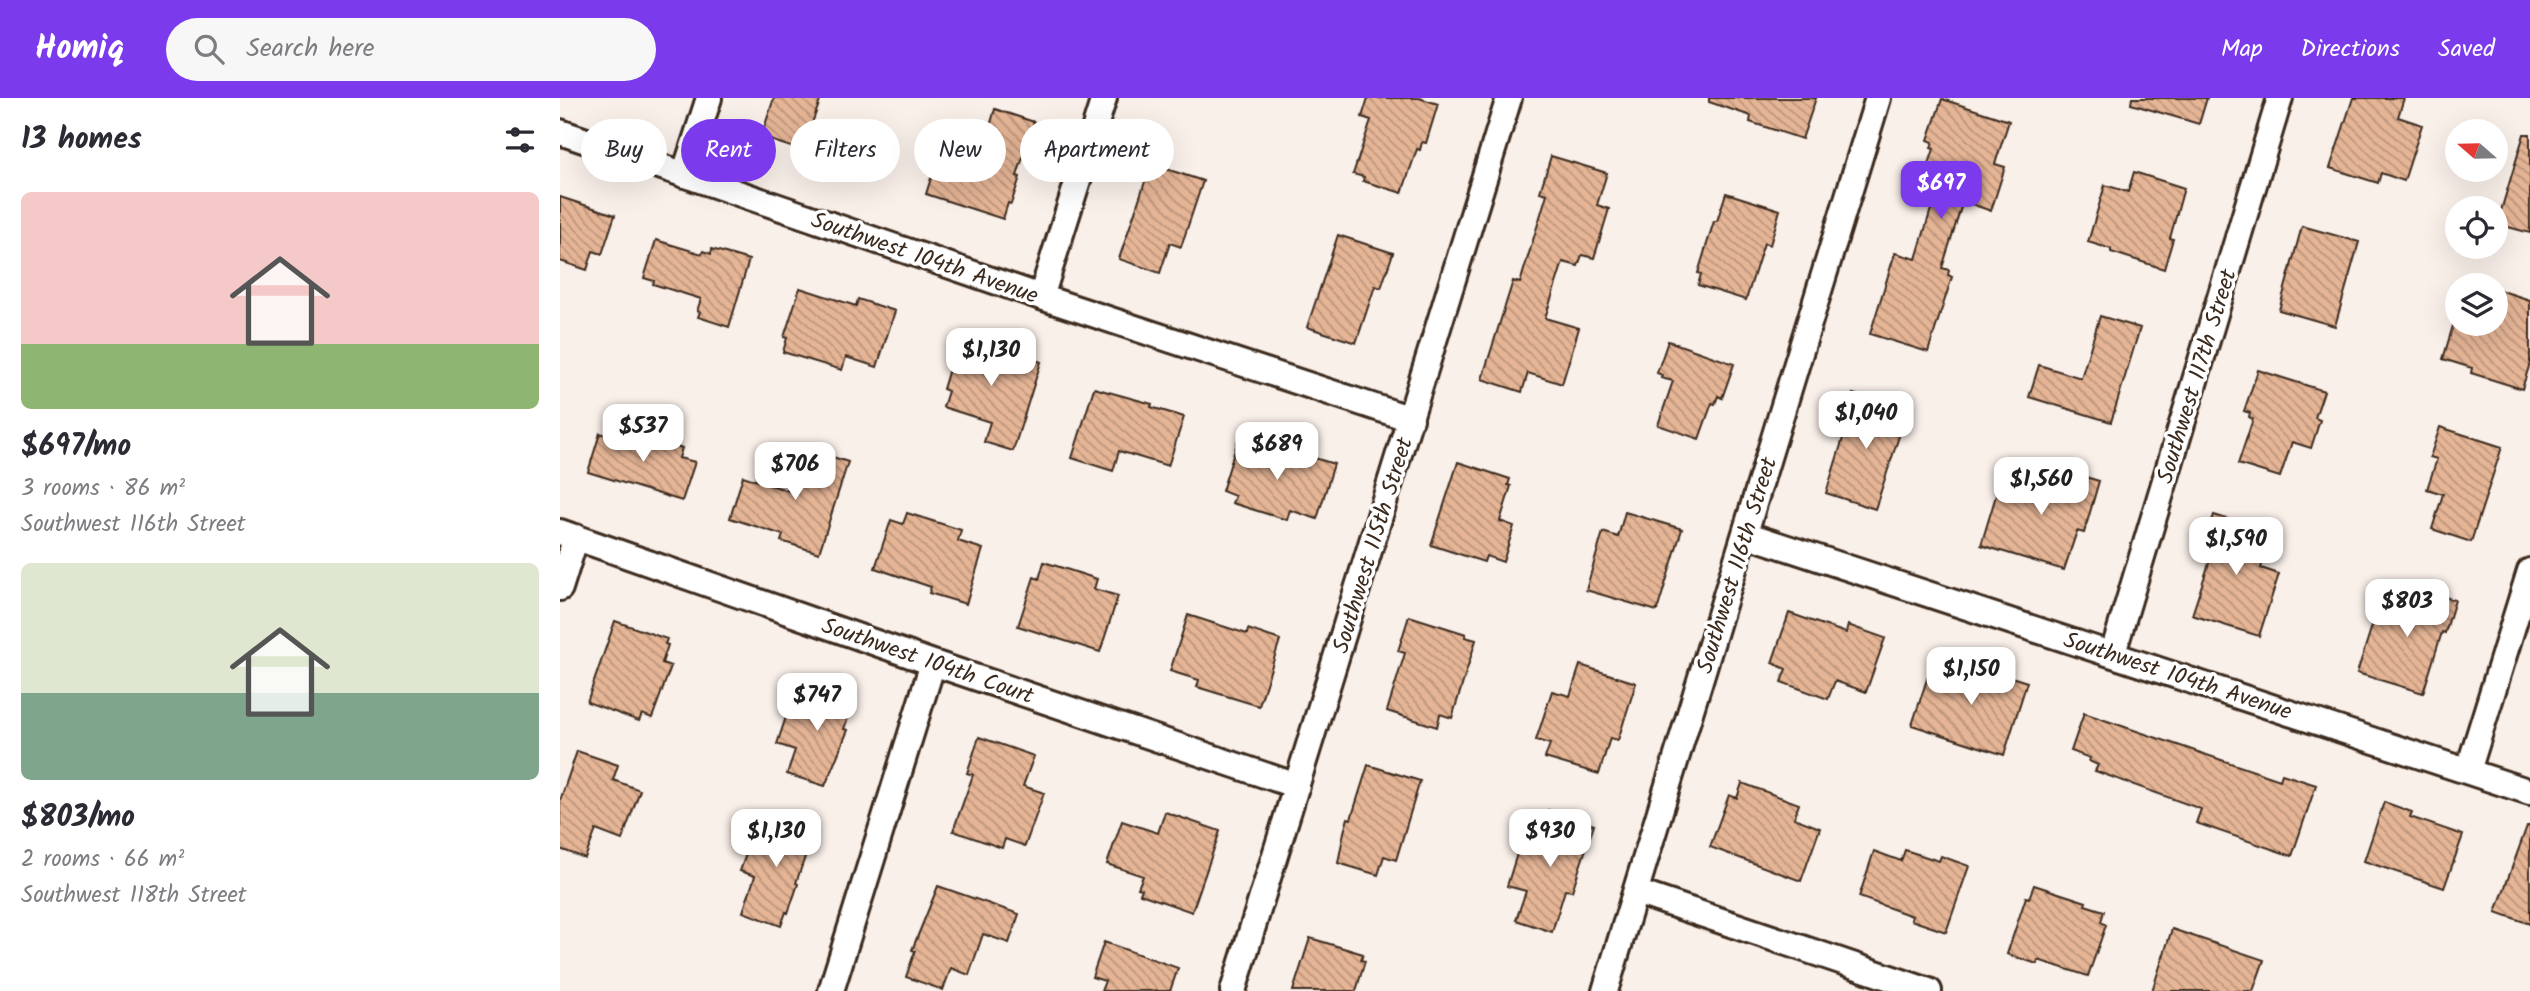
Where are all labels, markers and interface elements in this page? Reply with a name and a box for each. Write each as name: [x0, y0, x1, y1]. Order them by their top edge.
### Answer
search box: [166, 18, 656, 81]
text: Homiq: [35, 23, 124, 76]
text: Search here: [246, 28, 374, 70]
icon: search: [190, 30, 228, 68]
text: Map: [2221, 30, 2263, 69]
text: Directions: [2301, 30, 2400, 69]
text: Saved: [2438, 30, 2495, 69]
text: 13 homes: [21, 116, 142, 164]
chip: Buy: [581, 119, 667, 182]
chip: Rent: [681, 119, 776, 182]
chip: Filters: [790, 119, 900, 182]
chip: New: [914, 119, 1006, 182]
chip: Apartment: [1020, 119, 1174, 182]
north arrow: [2445, 119, 2508, 182]
map controls: [2445, 119, 2508, 336]
icon: filters: [501, 121, 539, 159]
pin: $697: [1900, 162, 1982, 221]
text: $697: [1917, 166, 1965, 202]
button: locate: [2445, 196, 2508, 259]
street label: Southwest 104th Avenue: [806, 203, 1043, 315]
icon: home: [217, 238, 343, 364]
street label: Southwest 117th Street: [2148, 264, 2248, 488]
button: layers: [2445, 273, 2508, 336]
pin: $1,130: [934, 328, 1048, 388]
text: $1,130: [962, 333, 1020, 369]
pin: $1,040: [1809, 392, 1923, 451]
text: $1,040: [1835, 396, 1897, 432]
pin: $537: [602, 404, 684, 464]
text: $537: [619, 409, 667, 445]
pin: $689: [1236, 422, 1318, 482]
text: $697/mo: [21, 423, 131, 471]
text: $689: [1251, 427, 1303, 463]
street label: Southwest 115th Street: [1324, 432, 1424, 658]
pin: $706: [754, 442, 836, 502]
text: $706: [771, 447, 819, 483]
street label: Southwest 116th Street: [1688, 452, 1788, 678]
pin: $1,560: [1984, 458, 2098, 517]
text: $1,560: [2010, 462, 2072, 498]
text: 3 rooms · 86 m²: [21, 471, 185, 507]
text: Southwest 116th Street: [21, 507, 246, 543]
pin: $1,590: [2179, 518, 2293, 577]
text: $1,590: [2205, 522, 2267, 558]
pin: $803: [2366, 580, 2448, 639]
text: $803: [2381, 584, 2433, 620]
icon: home: [217, 609, 343, 735]
street label: Southwest 104th Court: [816, 609, 1039, 715]
street label: Southwest 104th Avenue: [2059, 623, 2296, 731]
pin: $1,150: [1914, 648, 2028, 707]
text: $1,150: [1943, 652, 1999, 688]
pin: $747: [776, 674, 858, 733]
text: $747: [793, 678, 841, 714]
text: $803/mo: [21, 794, 135, 842]
pin: $1,130: [719, 810, 833, 869]
pin: $930: [1509, 810, 1591, 869]
text: $1,130: [747, 814, 805, 850]
text: $930: [1525, 814, 1575, 850]
text: 2 rooms · 66 m²: [21, 842, 184, 878]
text: Southwest 118th Street: [21, 878, 247, 914]

